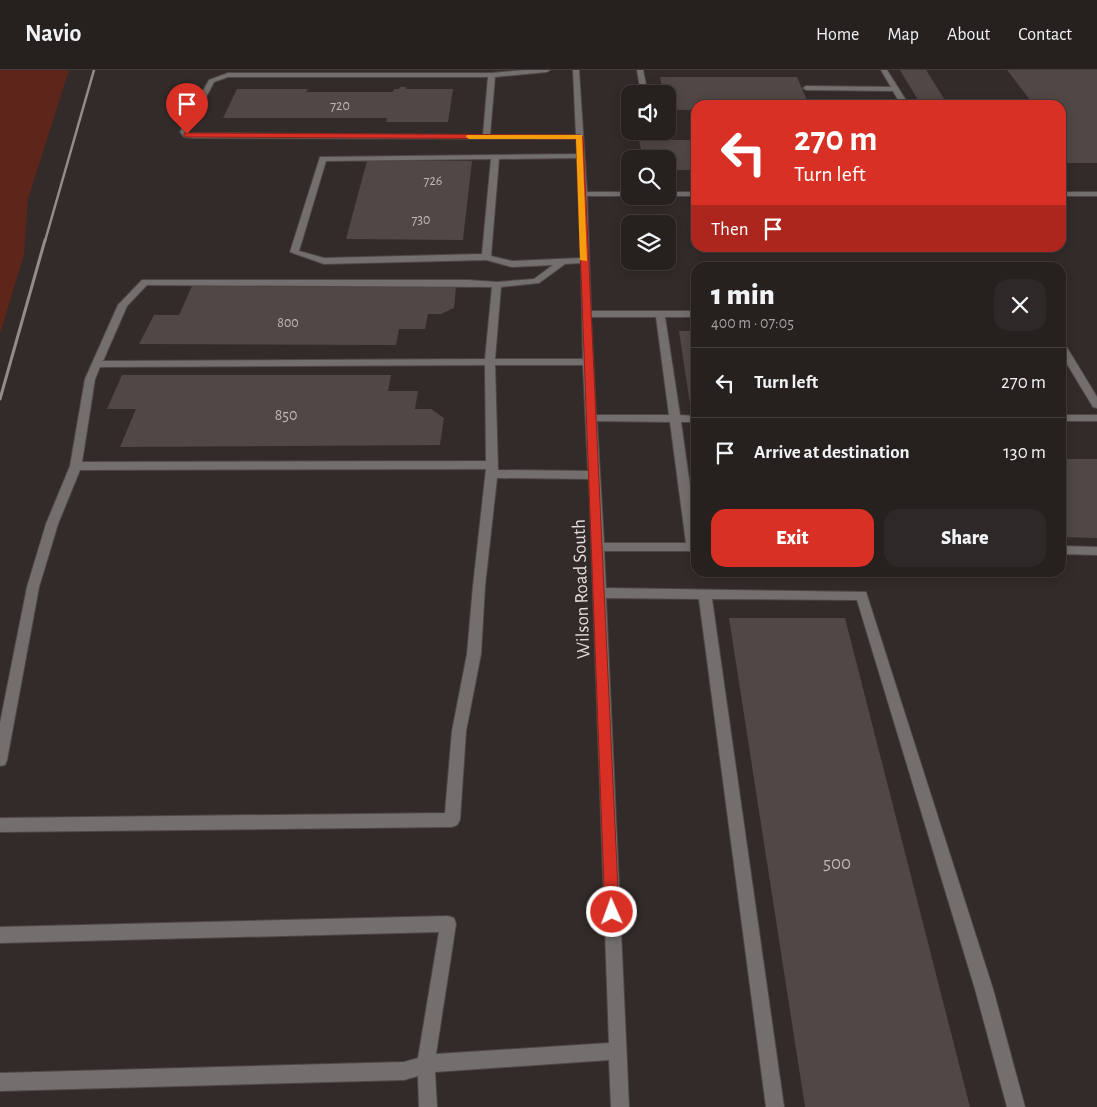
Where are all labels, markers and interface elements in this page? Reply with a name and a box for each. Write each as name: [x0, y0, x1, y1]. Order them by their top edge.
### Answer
text: Navio: [25, 22, 81, 46]
text: Home: [816, 26, 859, 44]
text: Map: [887, 26, 919, 44]
text: About: [947, 26, 990, 44]
text: Contact: [1018, 26, 1072, 44]
pin: [166, 83, 208, 134]
map controls: [621, 85, 676, 270]
button: sound: [621, 85, 676, 140]
icon: arrive: [173, 90, 201, 118]
house number: 720: [330, 99, 350, 113]
icon: left: [711, 120, 776, 185]
text: 270 m: [794, 122, 877, 157]
button: search: [621, 150, 676, 205]
text: Turn left: [794, 163, 866, 185]
house number: 726: [424, 174, 442, 188]
house number: 730: [412, 213, 431, 227]
button: layers: [621, 215, 676, 270]
icon: arrive: [759, 215, 787, 243]
text: Then: [711, 220, 749, 239]
button: close: [994, 279, 1046, 331]
text: 1 min: [711, 280, 775, 310]
text: 400 m · 07:05: [711, 315, 794, 331]
house number: 800: [277, 316, 299, 330]
icon: left: [711, 369, 739, 397]
text: Turn left: [754, 373, 818, 392]
text: 270 m: [1001, 373, 1046, 392]
house number: 850: [275, 407, 297, 423]
icon: arrive: [711, 439, 739, 467]
text: Arrive at destination: [754, 443, 910, 462]
text: 130 m: [1003, 443, 1046, 462]
button: Exit: [711, 509, 874, 567]
button: Share: [884, 509, 1046, 567]
street label: Wilson Road South: [570, 519, 593, 659]
house number: 500: [823, 854, 851, 873]
position arrow: [585, 885, 637, 937]

